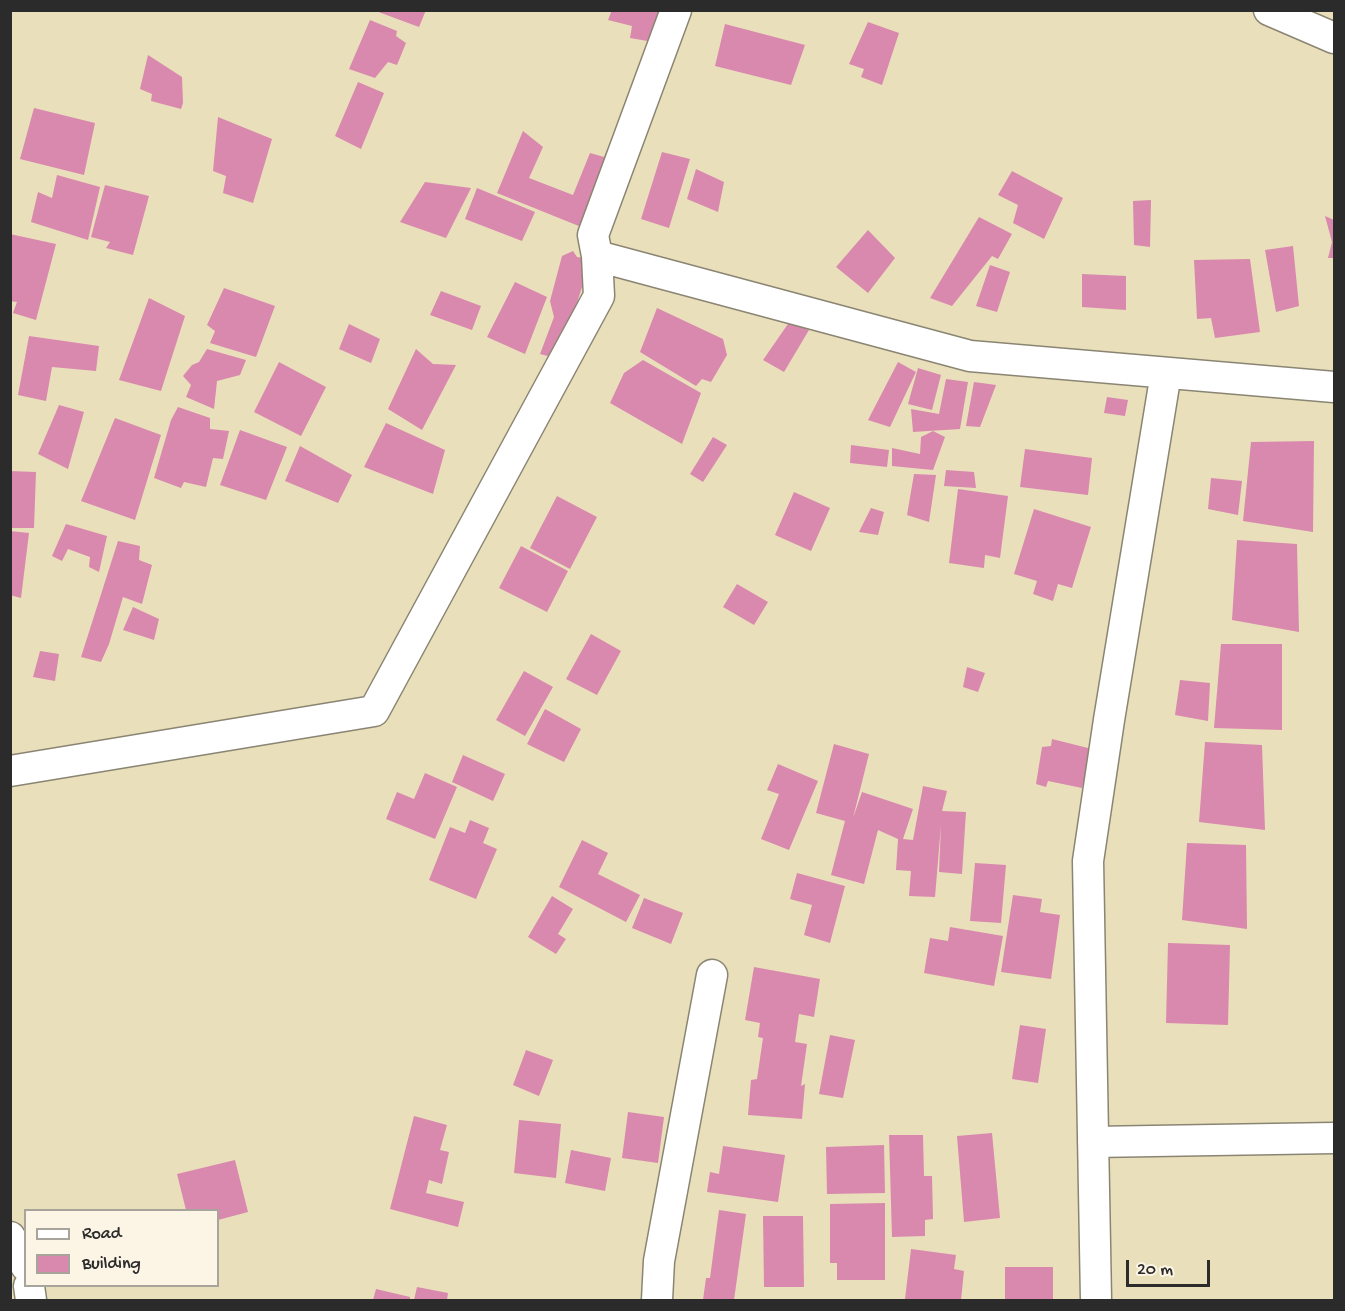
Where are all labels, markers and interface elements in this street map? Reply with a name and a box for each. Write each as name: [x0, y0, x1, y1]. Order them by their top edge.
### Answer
legend: [24, 1209, 219, 1287]
text: Road: [82, 1224, 121, 1245]
scale bar: [1129, 1248, 1213, 1286]
text: Building: [82, 1254, 141, 1275]
text: 20 m: [1137, 1260, 1173, 1281]

